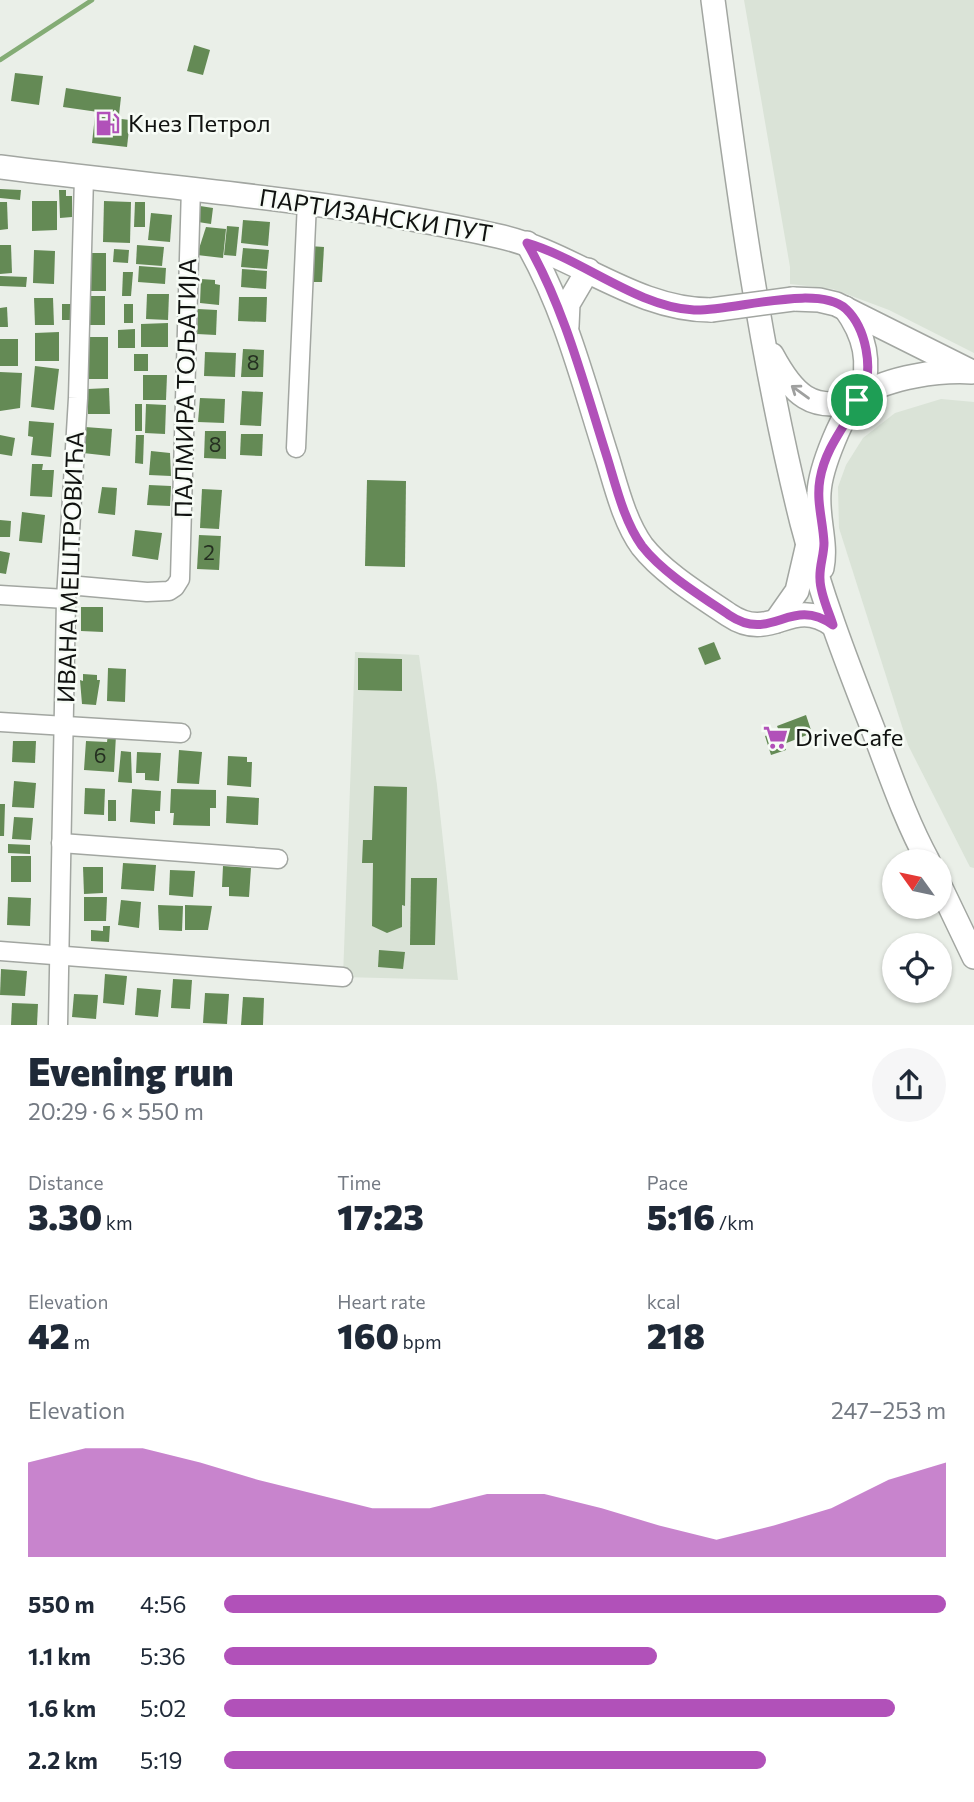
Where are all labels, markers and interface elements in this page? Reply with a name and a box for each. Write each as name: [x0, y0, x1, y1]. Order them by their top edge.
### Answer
place label: Кнез Петрол: [128, 108, 271, 137]
fuel station icon: Кнез Петрол: [94, 110, 122, 138]
street label: ПАРТИЗАНСКИ ПУТ: [257, 182, 495, 247]
street label: ПАЛМИРА ТОЉАТИЈА: [168, 258, 201, 518]
house number: 8: [247, 349, 259, 374]
pin: [827, 370, 887, 430]
icon: arrive: [838, 381, 876, 419]
one-way arrow: [791, 385, 810, 400]
street label: ИВАНА МЕШТРОВИЋА: [50, 430, 89, 703]
house number: 8: [209, 431, 221, 456]
house number: 2: [203, 539, 215, 564]
place label: DriveCafe: [795, 722, 904, 751]
supermarket icon: DriveCafe: [761, 724, 789, 752]
house number: 6: [94, 742, 106, 767]
north arrow: [882, 849, 952, 919]
map controls: [882, 849, 952, 1003]
button: locate: [882, 933, 952, 1003]
text: Evening run: [28, 1047, 234, 1094]
button: share: [872, 1048, 946, 1122]
text: 20:29 · 6 × 550 m: [28, 1097, 204, 1125]
text: Distance: [28, 1171, 104, 1194]
text: Time: [337, 1171, 381, 1194]
text: Pace: [647, 1171, 688, 1194]
text: 3.30: [28, 1194, 102, 1237]
text: 17:23: [337, 1194, 424, 1237]
text: 5:16: [647, 1194, 715, 1237]
text: km: [102, 1211, 133, 1234]
text: /km: [715, 1211, 754, 1234]
text: Elevation: [28, 1290, 108, 1313]
text: Heart rate: [337, 1290, 426, 1313]
text: kcal: [647, 1290, 681, 1313]
text: 42: [28, 1313, 70, 1356]
text: 160: [337, 1313, 399, 1356]
text: 218: [647, 1313, 705, 1356]
text: m: [70, 1330, 90, 1353]
text: bpm: [399, 1330, 442, 1353]
text: Elevation: [28, 1396, 125, 1424]
text: 247–253 m: [831, 1396, 946, 1424]
text: 550 m: [28, 1590, 95, 1618]
text: 4:56: [140, 1590, 186, 1618]
text: 1.1 km: [28, 1642, 91, 1670]
text: 5:36: [140, 1642, 186, 1670]
text: 1.6 km: [28, 1694, 96, 1722]
text: 5:02: [140, 1694, 186, 1722]
text: 2.2 km: [28, 1746, 98, 1774]
text: 5:19: [140, 1746, 182, 1774]

